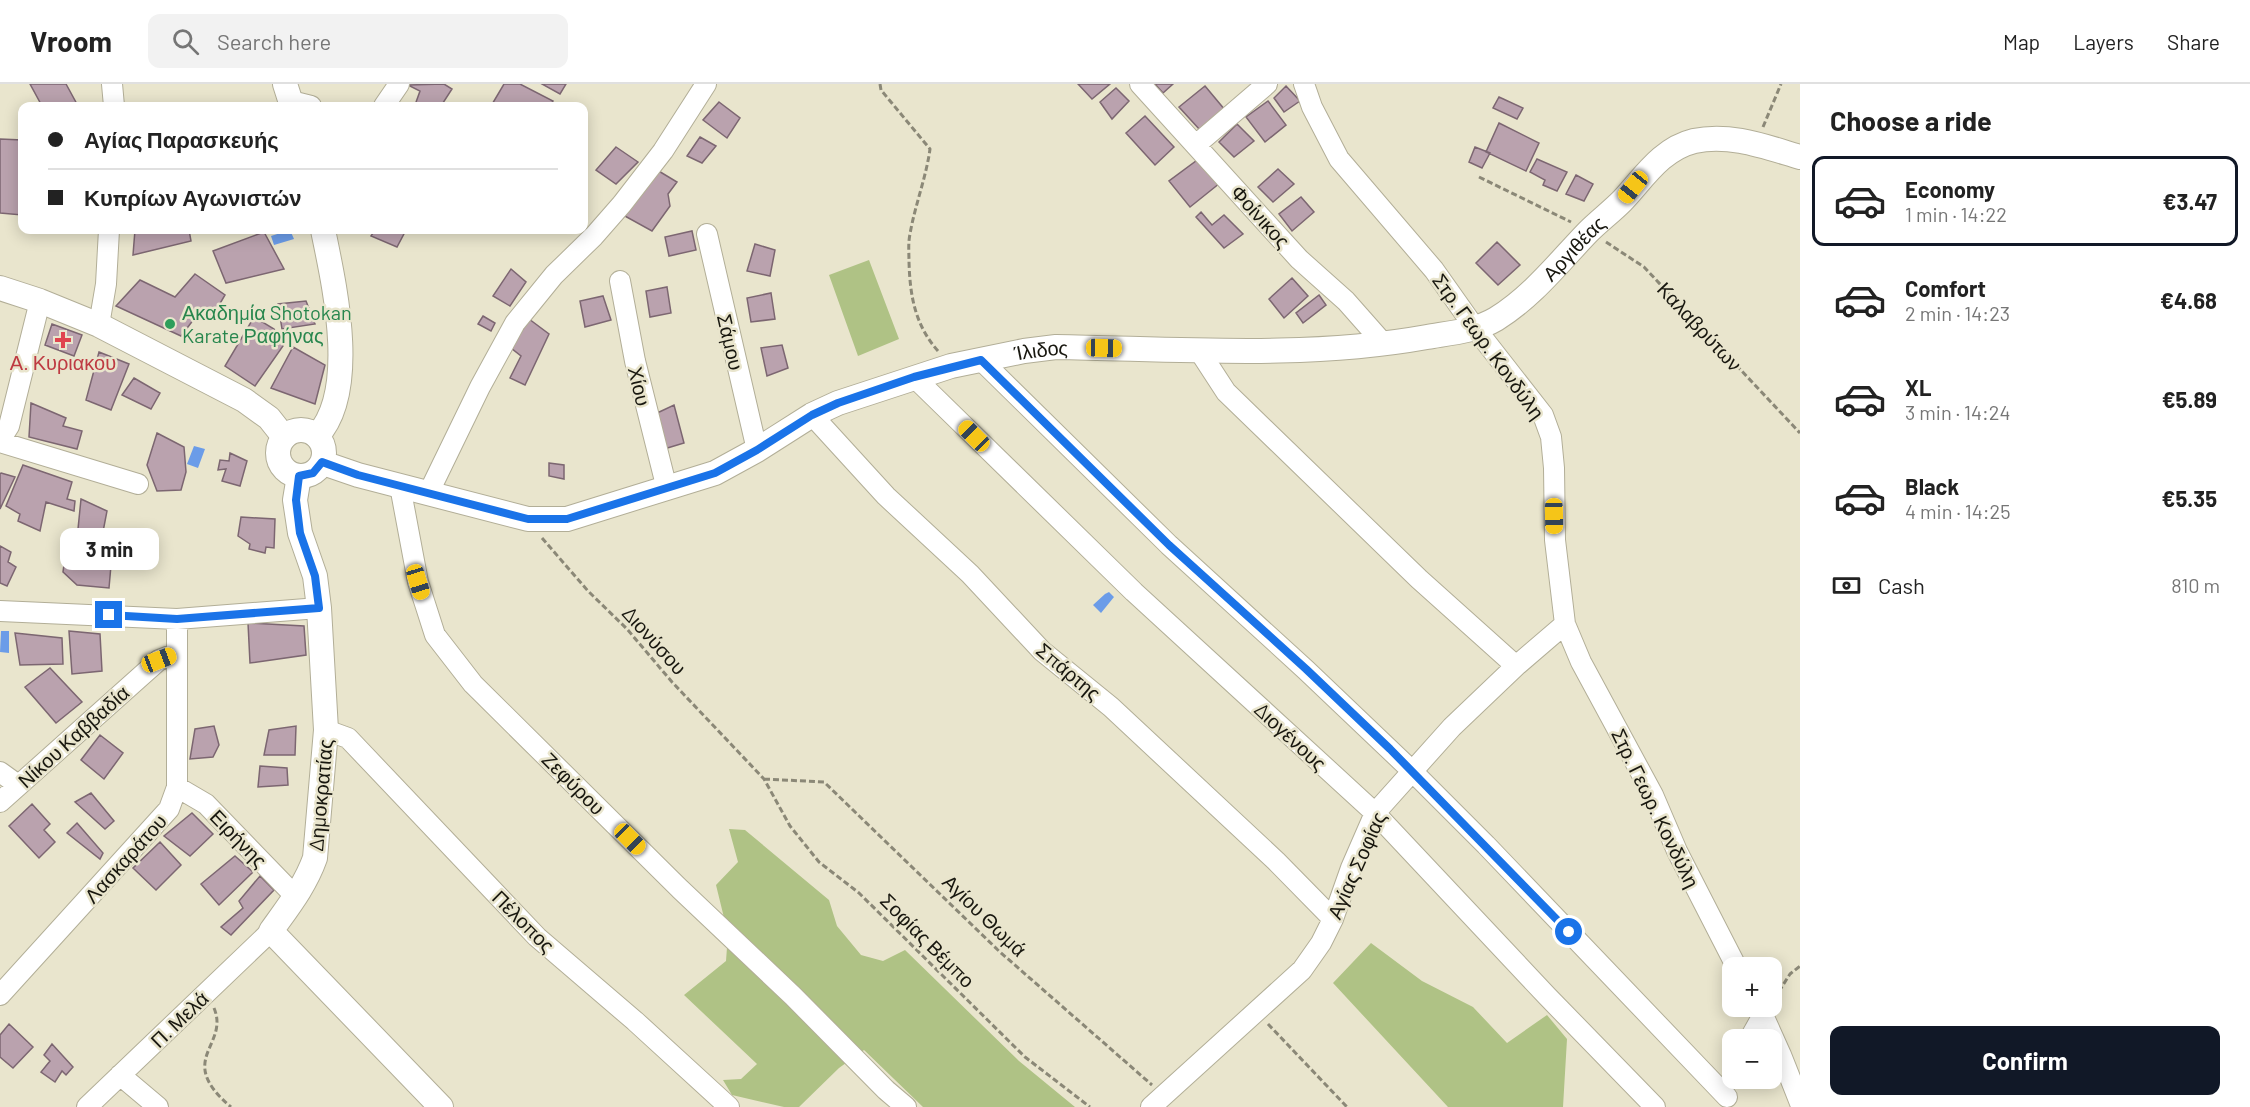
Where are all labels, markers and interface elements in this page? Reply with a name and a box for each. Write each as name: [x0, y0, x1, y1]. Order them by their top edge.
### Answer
search box: [148, 14, 568, 68]
text: Vroom: [30, 24, 112, 58]
icon: search: [169, 25, 202, 58]
text: Search here: [217, 28, 331, 54]
text: Map: [2003, 29, 2040, 54]
text: Layers: [2073, 29, 2134, 54]
text: Share: [2167, 29, 2220, 54]
text: Choose a ride: [1830, 104, 1992, 136]
text: Αγίας Παρασκευής: [84, 126, 279, 152]
car: [1615, 167, 1651, 207]
icon: car: [1833, 174, 1887, 228]
text: Economy: [1905, 176, 1995, 202]
street label: Φοίνικος: [1226, 180, 1296, 253]
text: Κυπρίων Αγωνιστών: [84, 184, 302, 210]
text: €3.47: [2163, 188, 2217, 214]
text: 1 min · 14:22: [1905, 202, 2007, 226]
street label: Αργιθέας: [1537, 210, 1610, 285]
street label: Στρ. Γεωρ. Κονδύλη: [1428, 269, 1550, 423]
icon: car: [1833, 273, 1887, 327]
text: Comfort: [1905, 275, 1986, 301]
street label: Καλαβρύτων: [1653, 277, 1747, 375]
text: €4.68: [2160, 287, 2217, 313]
place label: Ακαδημία Shotokan Karate Ραφήνας: [182, 300, 352, 347]
text: 2 min · 14:23: [1905, 301, 2010, 325]
street label: Σάμου: [713, 312, 749, 372]
marker: Ακαδημία Shotokan Karate Ραφήνας: [163, 317, 177, 331]
marker: Α. Κυριακου: [56, 333, 70, 347]
street label: Ίλιδος: [1011, 335, 1069, 365]
car: [1086, 339, 1122, 357]
place label: Α. Κυριακου: [10, 350, 116, 374]
street label: Χίου: [624, 364, 656, 408]
icon: car: [1833, 372, 1887, 426]
text: XL: [1905, 374, 1931, 400]
text: €5.89: [2162, 386, 2217, 412]
text: 3 min · 14:24: [1905, 400, 2010, 424]
car: [955, 417, 993, 455]
icon: car: [1833, 471, 1887, 525]
text: Black: [1905, 473, 1959, 499]
text: €5.35: [2162, 485, 2217, 511]
car: [1545, 498, 1563, 534]
text: 4 min · 14:25: [1905, 499, 2010, 523]
callout: 3 min: [60, 528, 158, 570]
text: 3 min: [86, 537, 133, 561]
car: [404, 562, 432, 602]
icon: cash: [1830, 569, 1863, 602]
text: Cash: [1878, 572, 1925, 598]
text: 810 m: [2171, 573, 2220, 597]
route end: [95, 601, 122, 628]
street label: Διονύσου: [618, 601, 692, 679]
street label: Σπάρτης: [1032, 637, 1106, 705]
car: [139, 645, 179, 675]
street label: Νίκου Καββαδία: [13, 680, 133, 792]
street label: Διογένους: [1250, 697, 1332, 775]
street label: Στρ. Γεωρ. Κονδύλη: [1607, 724, 1705, 892]
street label: Δημοκρατίας: [303, 738, 337, 852]
street label: Ζεφύρου: [538, 747, 610, 819]
street label: Ειρήνης: [206, 804, 273, 872]
street label: Αγίας Σοφίας: [1322, 807, 1390, 922]
street label: Λασκαράτου: [79, 809, 171, 907]
car: [611, 820, 649, 858]
street label: Αγίου Θωμά: [938, 869, 1032, 961]
street label: Πέλοπος: [488, 885, 560, 957]
street label: Σοφίας Βέμπο: [876, 888, 980, 992]
route start: [1555, 918, 1582, 945]
map controls: [1722, 957, 1782, 1089]
button: +: [1722, 957, 1782, 1017]
street label: Π. Μελά: [145, 986, 213, 1052]
button: Confirm: [1830, 1026, 2220, 1095]
button: −: [1722, 1029, 1782, 1089]

